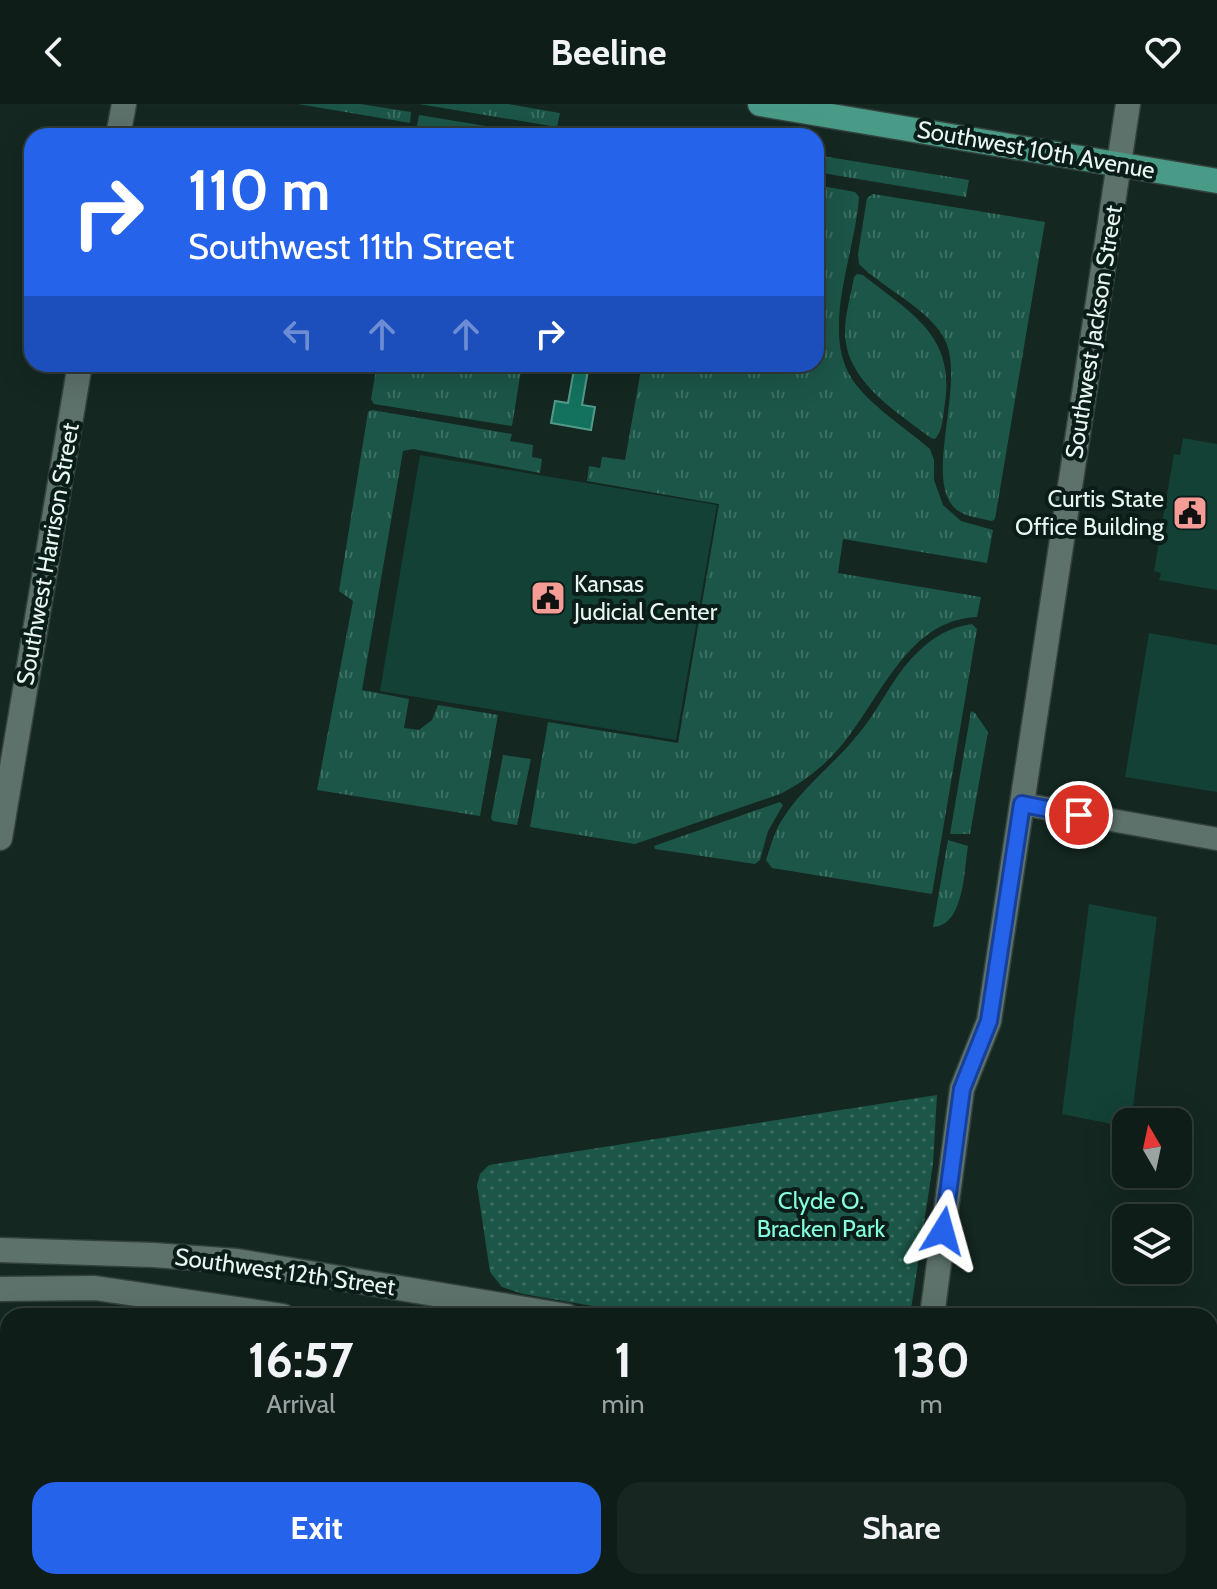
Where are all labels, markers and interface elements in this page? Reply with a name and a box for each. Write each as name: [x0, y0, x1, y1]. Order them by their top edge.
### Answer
icon: back: [32, 30, 76, 74]
text: Beeline: [550, 30, 667, 74]
icon: heart: [1141, 30, 1185, 74]
street label: Southwest 10th Avenue: [915, 114, 1157, 185]
text: 110 m: [188, 156, 330, 224]
icon: right: [56, 160, 160, 264]
street label: Southwest Jackson Street: [1059, 203, 1128, 461]
text: Southwest 11th Street: [188, 224, 514, 268]
icon: left: [276, 312, 320, 356]
icon: ahead: [360, 312, 404, 356]
icon: ahead: [444, 312, 488, 356]
icon: right: [528, 312, 572, 356]
street label: Southwest Harrison Street: [10, 421, 85, 687]
place label: Curtis State Office Building: [1015, 484, 1165, 541]
public building icon: Curtis State Office Building: [1171, 494, 1209, 532]
place label: Kansas Judicial Center: [573, 569, 718, 626]
public building icon: Kansas Judicial Center: [529, 579, 567, 617]
pin: [1045, 781, 1113, 849]
icon: arrive: [1057, 793, 1101, 837]
north arrow: [1112, 1108, 1192, 1188]
map controls: [1112, 1108, 1192, 1284]
park label: Clyde O. Bracken Park: [757, 1186, 886, 1243]
position arrow: [901, 1189, 985, 1273]
button: layers: [1112, 1204, 1192, 1284]
street label: Southwest 12th Street: [173, 1242, 397, 1301]
text: 16:57: [248, 1331, 354, 1389]
text: 1: [614, 1331, 632, 1389]
text: 130: [892, 1331, 970, 1389]
text: Arrival: [266, 1388, 335, 1420]
text: min: [602, 1388, 644, 1420]
text: m: [920, 1388, 943, 1420]
button: Exit: [32, 1482, 601, 1574]
button: Share: [617, 1482, 1186, 1574]

